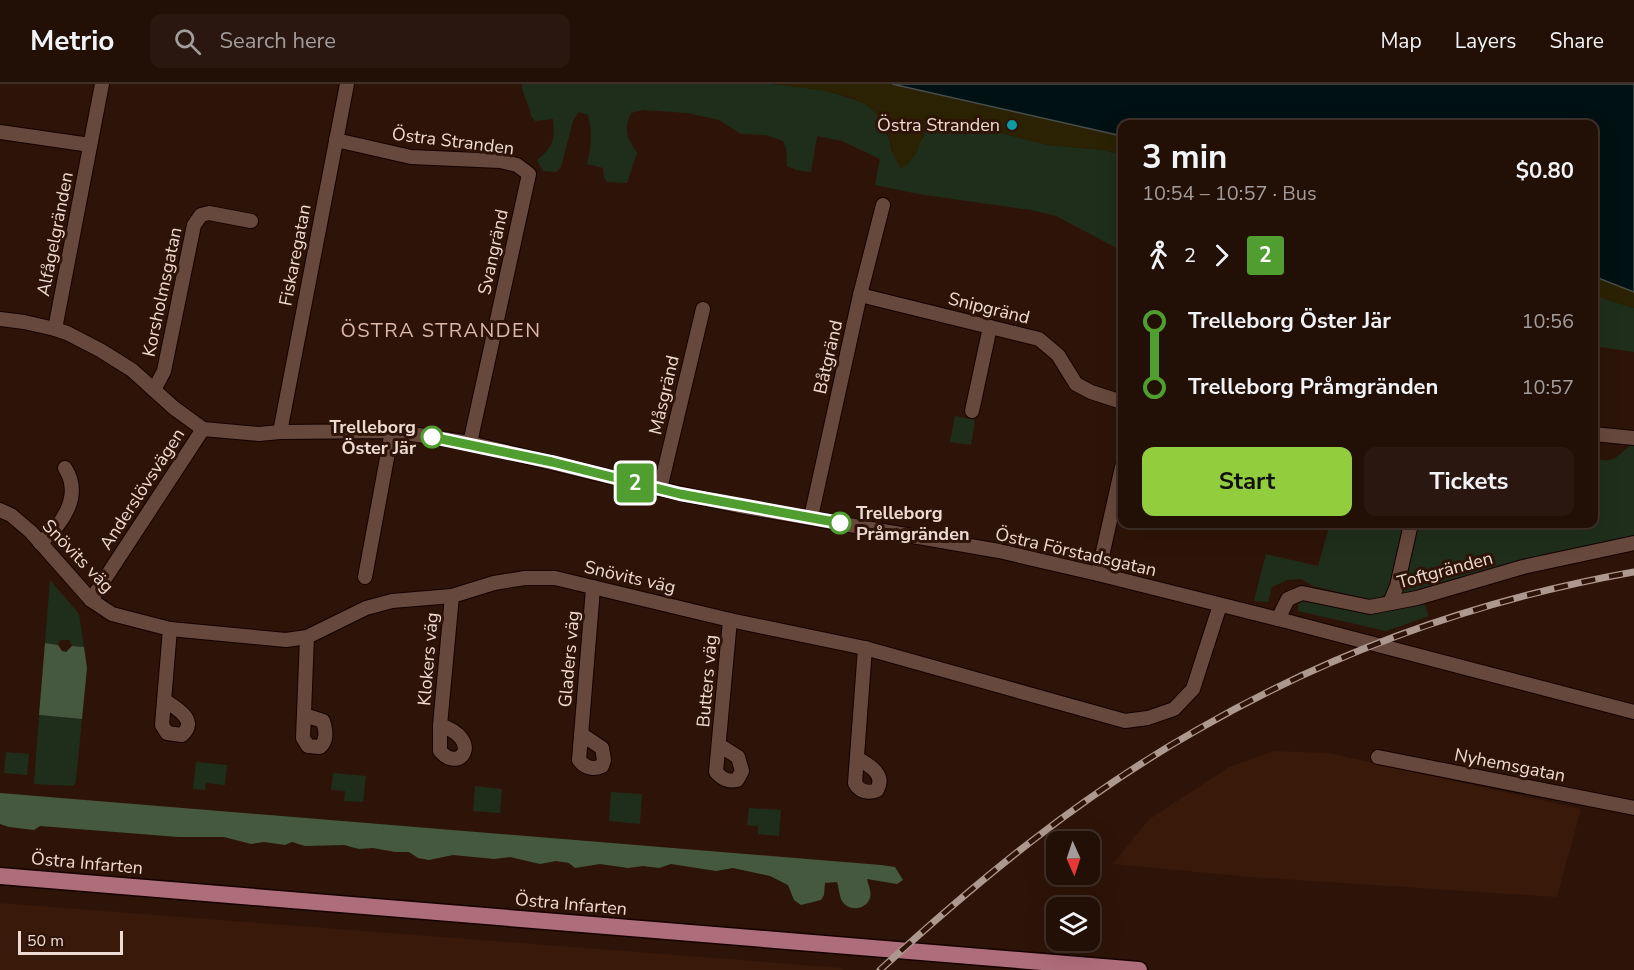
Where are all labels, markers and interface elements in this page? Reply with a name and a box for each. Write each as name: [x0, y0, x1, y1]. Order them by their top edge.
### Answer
search box: [150, 14, 570, 68]
text: Metrio: [30, 22, 114, 60]
icon: search: [171, 25, 204, 58]
text: Search here: [219, 26, 336, 56]
text: Map: [1380, 27, 1422, 55]
text: Layers: [1455, 27, 1516, 55]
text: Share: [1549, 27, 1604, 55]
place label: Östra Stranden: [877, 113, 1000, 137]
marker: Östra Stranden: [1005, 118, 1019, 132]
street label: Östra Stranden: [391, 122, 515, 160]
text: 3 min: [1142, 135, 1227, 180]
text: $0.80: [1516, 156, 1574, 186]
street label: Alfågelgränden: [31, 170, 79, 298]
text: 10:54 – 10:57 · Bus: [1142, 180, 1317, 207]
street label: Fiskaregatan: [273, 202, 317, 308]
street label: Svangränd: [472, 207, 514, 297]
street label: Korsholmsgatan: [137, 225, 187, 359]
icon: walk: [1142, 239, 1175, 272]
icon: forward: [1205, 239, 1238, 272]
text: 2: [1259, 241, 1272, 269]
text: 2: [1184, 242, 1196, 269]
street label: Snipgränd: [946, 286, 1032, 330]
text: Trelleborg Öster Jär: [1188, 306, 1391, 336]
text: 10:56: [1521, 308, 1574, 335]
district label: ÖSTRA STRANDEN: [340, 317, 542, 344]
street label: Båtgränd: [808, 318, 848, 396]
street label: Måsgränd: [643, 353, 685, 437]
text: Trelleborg Pråmgränden: [1188, 372, 1438, 402]
text: 10:57: [1521, 374, 1574, 401]
place label: Trelleborg Öster Jär: [329, 415, 416, 460]
street label: Anderslövsvägen: [94, 424, 190, 554]
marker: Trelleborg Öster Jär: [421, 426, 443, 448]
button: Start: [1142, 447, 1352, 516]
button: Tickets: [1364, 447, 1574, 516]
line badge: 2: [616, 464, 654, 502]
text: 2: [629, 469, 641, 497]
place label: Trelleborg Pråmgränden: [856, 501, 969, 546]
marker: Trelleborg Pråmgränden: [829, 512, 851, 534]
street label: Snövits väg: [37, 514, 119, 598]
street label: Östra Förstadsgatan: [993, 522, 1159, 582]
street label: Toftgränden: [1395, 546, 1495, 594]
street label: Snövits väg: [582, 555, 678, 599]
street label: Gladers väg: [553, 610, 585, 708]
street label: Klokers väg: [412, 611, 444, 707]
street label: Butters väg: [691, 634, 723, 728]
street label: Nyhemsgatan: [1452, 742, 1568, 788]
north arrow: [1046, 831, 1100, 885]
map controls: [1046, 831, 1100, 951]
street label: Östra Infarten: [30, 846, 144, 880]
street label: Östra Infarten: [514, 887, 628, 921]
button: layers: [1046, 897, 1100, 951]
scale bar: [18, 928, 123, 956]
text: 50 m: [27, 930, 64, 952]

